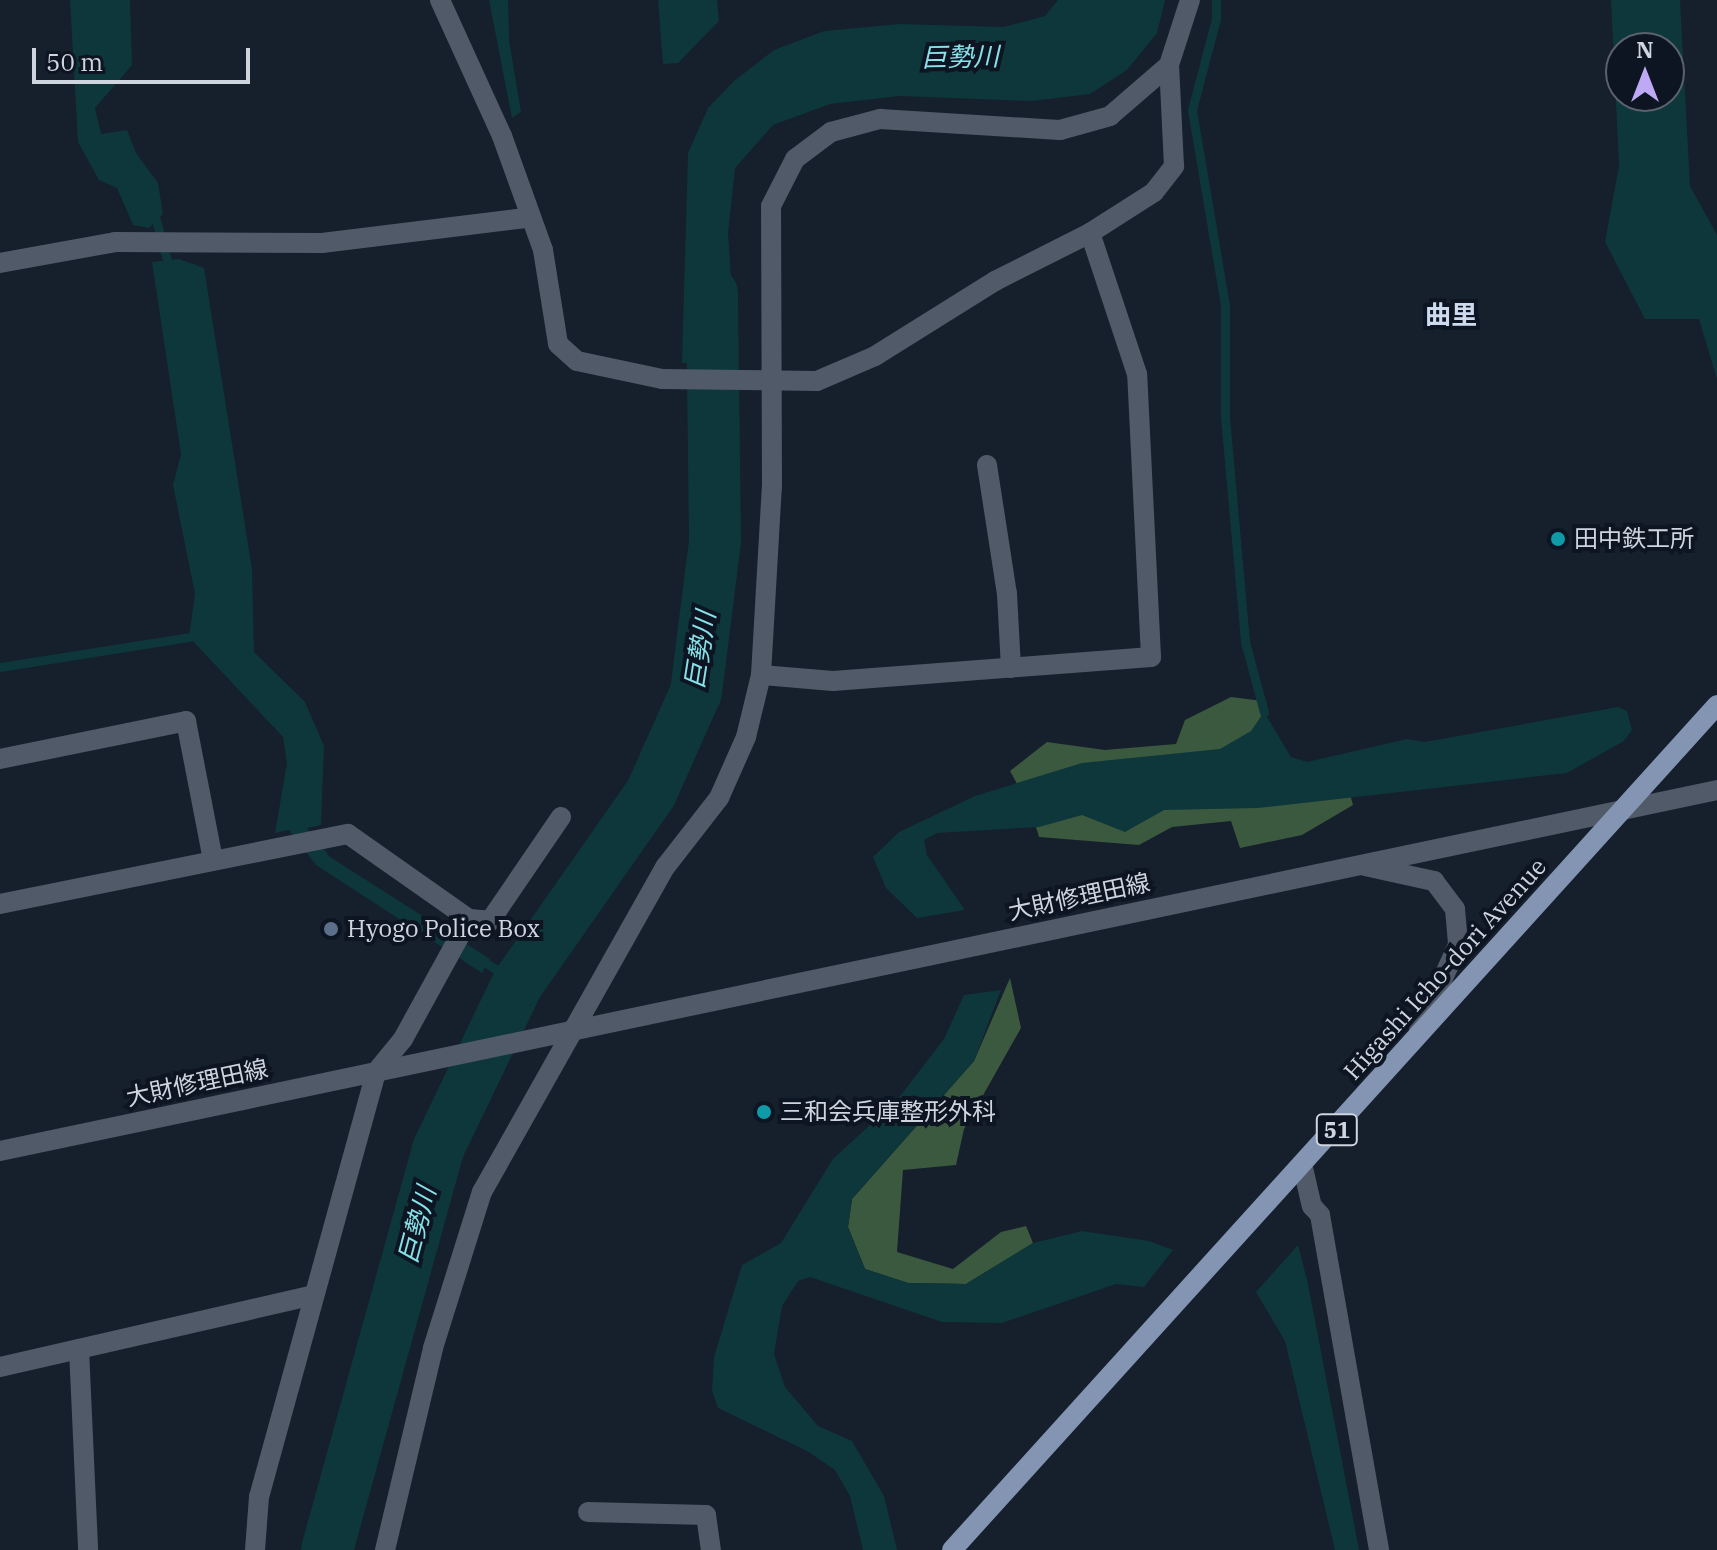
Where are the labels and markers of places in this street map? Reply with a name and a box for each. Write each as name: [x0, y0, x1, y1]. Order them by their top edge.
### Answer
place label: 田中鉄工所: [1574, 525, 1694, 553]
marker: 田中鉄工所: [1549, 530, 1567, 548]
place label: Hyogo Police Box: [347, 915, 540, 943]
marker: Hyogo Police Box: [322, 920, 340, 938]
place label: 三和会兵庫整形外科: [780, 1098, 996, 1126]
marker: 三和会兵庫整形外科: [755, 1103, 773, 1121]

